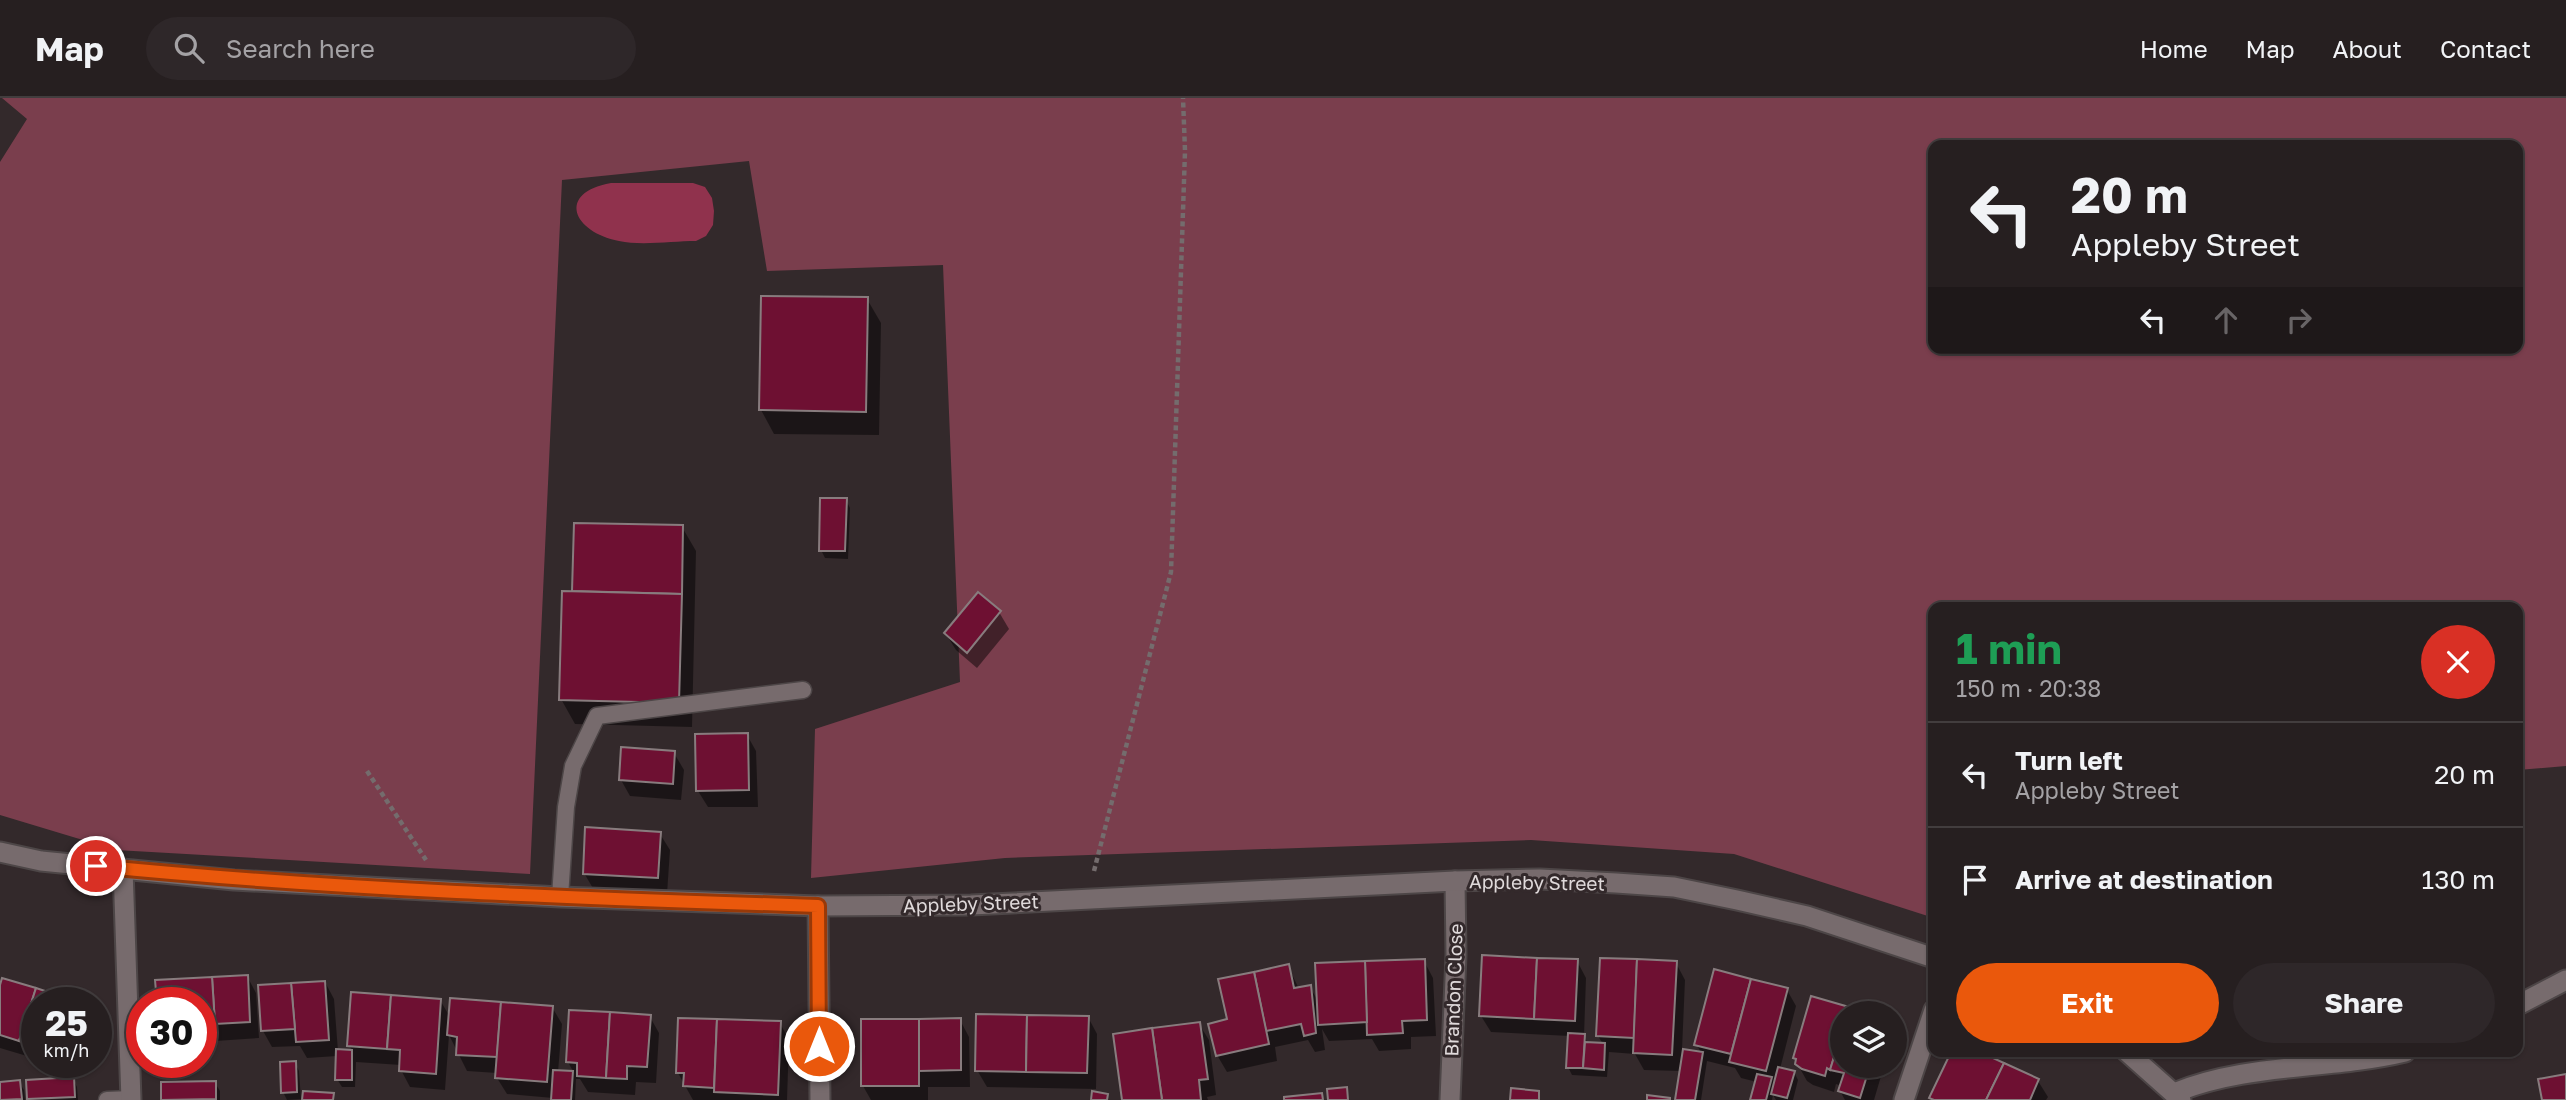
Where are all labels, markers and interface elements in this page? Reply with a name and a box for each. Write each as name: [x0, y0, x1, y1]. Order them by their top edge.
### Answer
search box: [146, 17, 636, 80]
text: Map: [35, 29, 104, 68]
icon: search: [170, 29, 208, 67]
text: Search here: [226, 33, 375, 64]
text: Home: [2140, 34, 2208, 63]
text: Map: [2246, 34, 2295, 63]
text: About: [2333, 34, 2402, 63]
text: Contact: [2440, 34, 2531, 63]
text: 20 m: [2071, 165, 2188, 224]
icon: left: [1956, 168, 2047, 259]
text: Appleby Street: [2071, 225, 2300, 263]
icon: left: [2134, 301, 2172, 339]
icon: ahead: [2207, 301, 2245, 339]
icon: right: [2280, 301, 2318, 339]
text: 1 min: [1956, 623, 2062, 673]
button: close: [2421, 625, 2495, 699]
text: 150 m · 20:38: [1956, 674, 2101, 702]
text: Turn left: [2015, 745, 2123, 776]
icon: left: [1956, 756, 1994, 794]
text: 20 m: [2434, 759, 2495, 790]
text: Appleby Street: [2015, 776, 2180, 804]
pin: [66, 836, 126, 896]
icon: arrive: [77, 847, 115, 885]
icon: arrive: [1956, 861, 1994, 899]
text: Arrive at destination: [2015, 864, 2273, 895]
text: 130 m: [2422, 864, 2495, 895]
street label: Appleby Street: [1469, 869, 1605, 895]
street label: Appleby Street: [903, 889, 1039, 917]
street label: Brandon Close: [1439, 923, 1467, 1057]
button: Exit: [1956, 963, 2219, 1043]
button: Share: [2233, 963, 2495, 1043]
speed limit sign: 30: [126, 987, 217, 1078]
map controls: [1830, 1001, 1907, 1078]
button: layers: [1830, 1001, 1907, 1078]
text: 25: [45, 1002, 88, 1044]
position arrow: [782, 1009, 856, 1083]
text: km/h: [44, 1039, 89, 1061]

